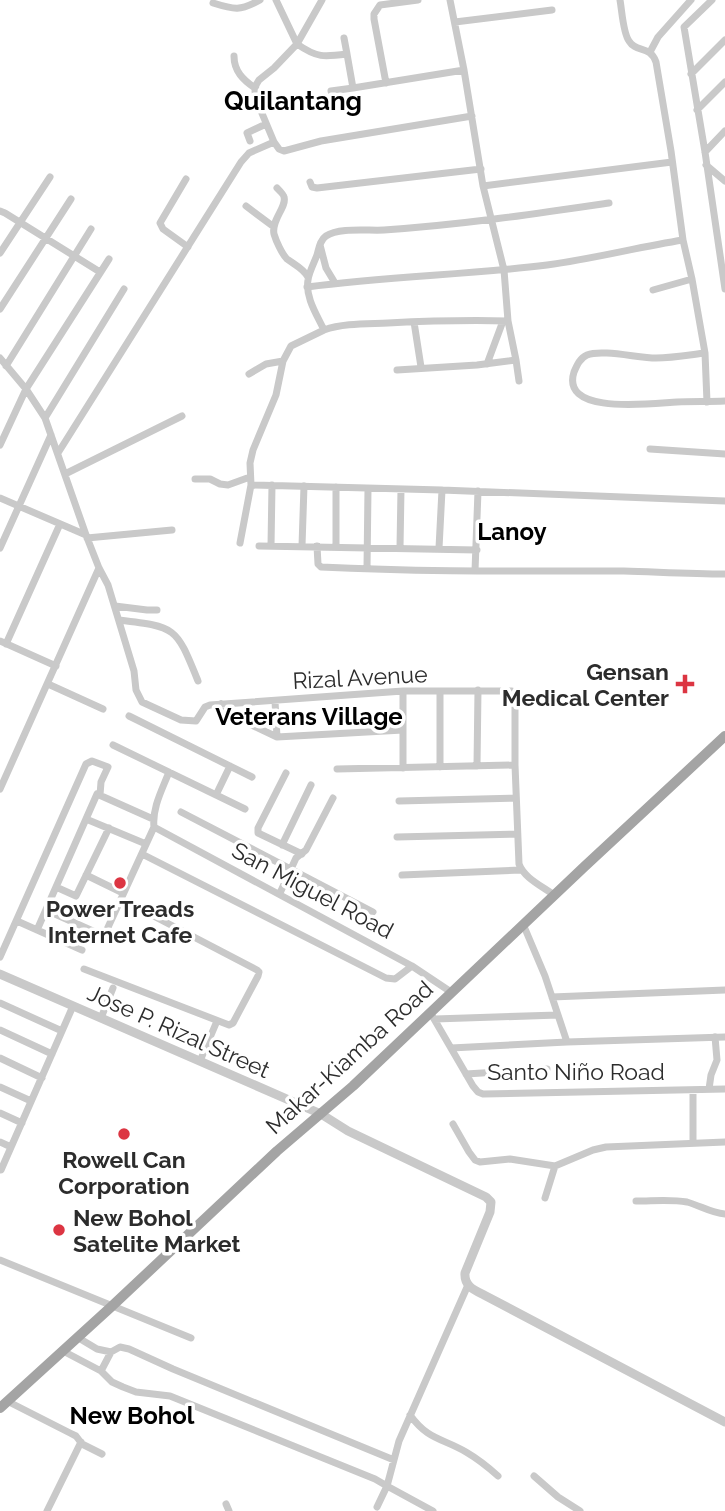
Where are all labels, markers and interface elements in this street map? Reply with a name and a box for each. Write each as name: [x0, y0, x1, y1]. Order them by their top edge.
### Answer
district label: Quilantang: [224, 86, 362, 116]
district label: Lanoy: [477, 517, 547, 546]
place label: Gensan Medical Center: [502, 658, 669, 711]
street label: Rizal Avenue: [292, 660, 428, 694]
marker: Gensan Medical Center: [675, 674, 695, 694]
district label: Veterans Village: [215, 702, 403, 731]
street label: San Miguel Road: [228, 836, 398, 944]
marker: Power Treads Internet Cafe: [112, 875, 128, 891]
place label: Power Treads Internet Cafe: [46, 895, 194, 948]
street label: Makar-Kiamba Road: [260, 975, 438, 1139]
street label: Jose P. Rizal Street: [84, 979, 274, 1083]
street label: Santo Niño Road: [487, 1058, 665, 1085]
marker: Rowell Can Corporation: [116, 1126, 132, 1142]
place label: Rowell Can Corporation: [58, 1146, 190, 1199]
place label: New Bohol Satelite Market: [73, 1204, 240, 1257]
marker: New Bohol Satelite Market: [51, 1222, 67, 1238]
district label: New Bohol: [70, 1401, 195, 1430]

